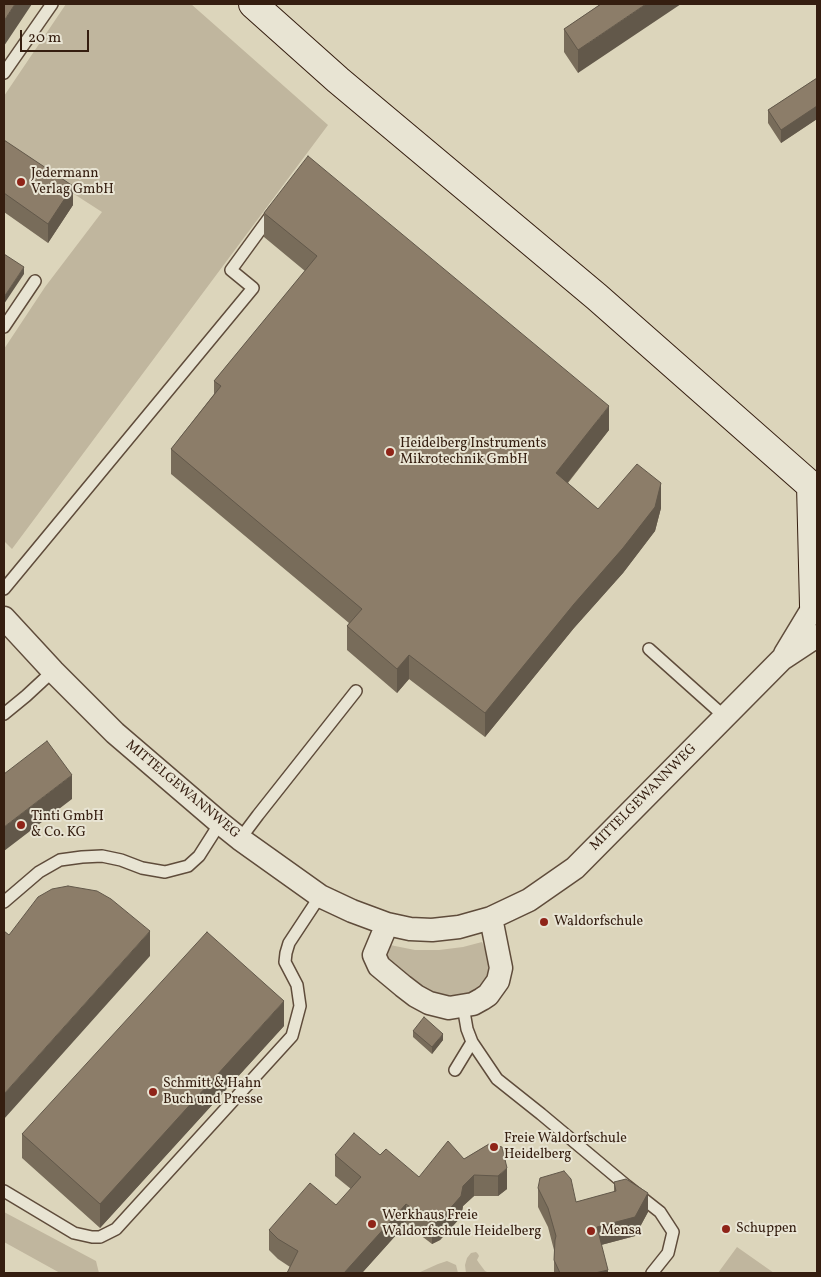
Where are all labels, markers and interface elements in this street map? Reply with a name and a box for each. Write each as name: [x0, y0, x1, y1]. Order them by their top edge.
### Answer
scale bar: [22, 20, 91, 52]
text: 20 m: [28, 28, 61, 49]
place label: Jedermann Verlag GmbH: [31, 166, 114, 198]
marker: Jedermann Verlag GmbH: [15, 176, 27, 188]
place label: Heidelberg Instruments Mikrotechnik GmbH: [400, 436, 546, 468]
marker: Heidelberg Instruments Mikrotechnik GmbH: [384, 446, 396, 458]
street label: MITTELGEWANNWEG: [121, 737, 243, 843]
street label: MITTELGEWANNWEG: [587, 741, 701, 855]
place label: Tinti GmbH & Co. KG: [31, 809, 104, 842]
marker: Tinti GmbH & Co. KG: [15, 819, 27, 831]
place label: Waldorfschule: [554, 914, 643, 930]
marker: Waldorfschule: [538, 916, 550, 928]
place label: Schmitt & Hahn Buch und Presse: [163, 1076, 263, 1108]
marker: Schmitt & Hahn Buch und Presse: [147, 1086, 159, 1098]
place label: Freie Waldorfschule Heidelberg: [504, 1131, 627, 1164]
marker: Freie Waldorfschule Heidelberg: [488, 1141, 500, 1153]
place label: Werkhaus Freie Waldorfschule Heidelberg: [382, 1208, 541, 1240]
marker: Werkhaus Freie Waldorfschule Heidelberg: [366, 1218, 378, 1230]
place label: Schuppen: [736, 1221, 797, 1237]
place label: Mensa: [601, 1223, 642, 1239]
marker: Schuppen: [720, 1223, 732, 1235]
marker: Mensa: [585, 1225, 597, 1237]

